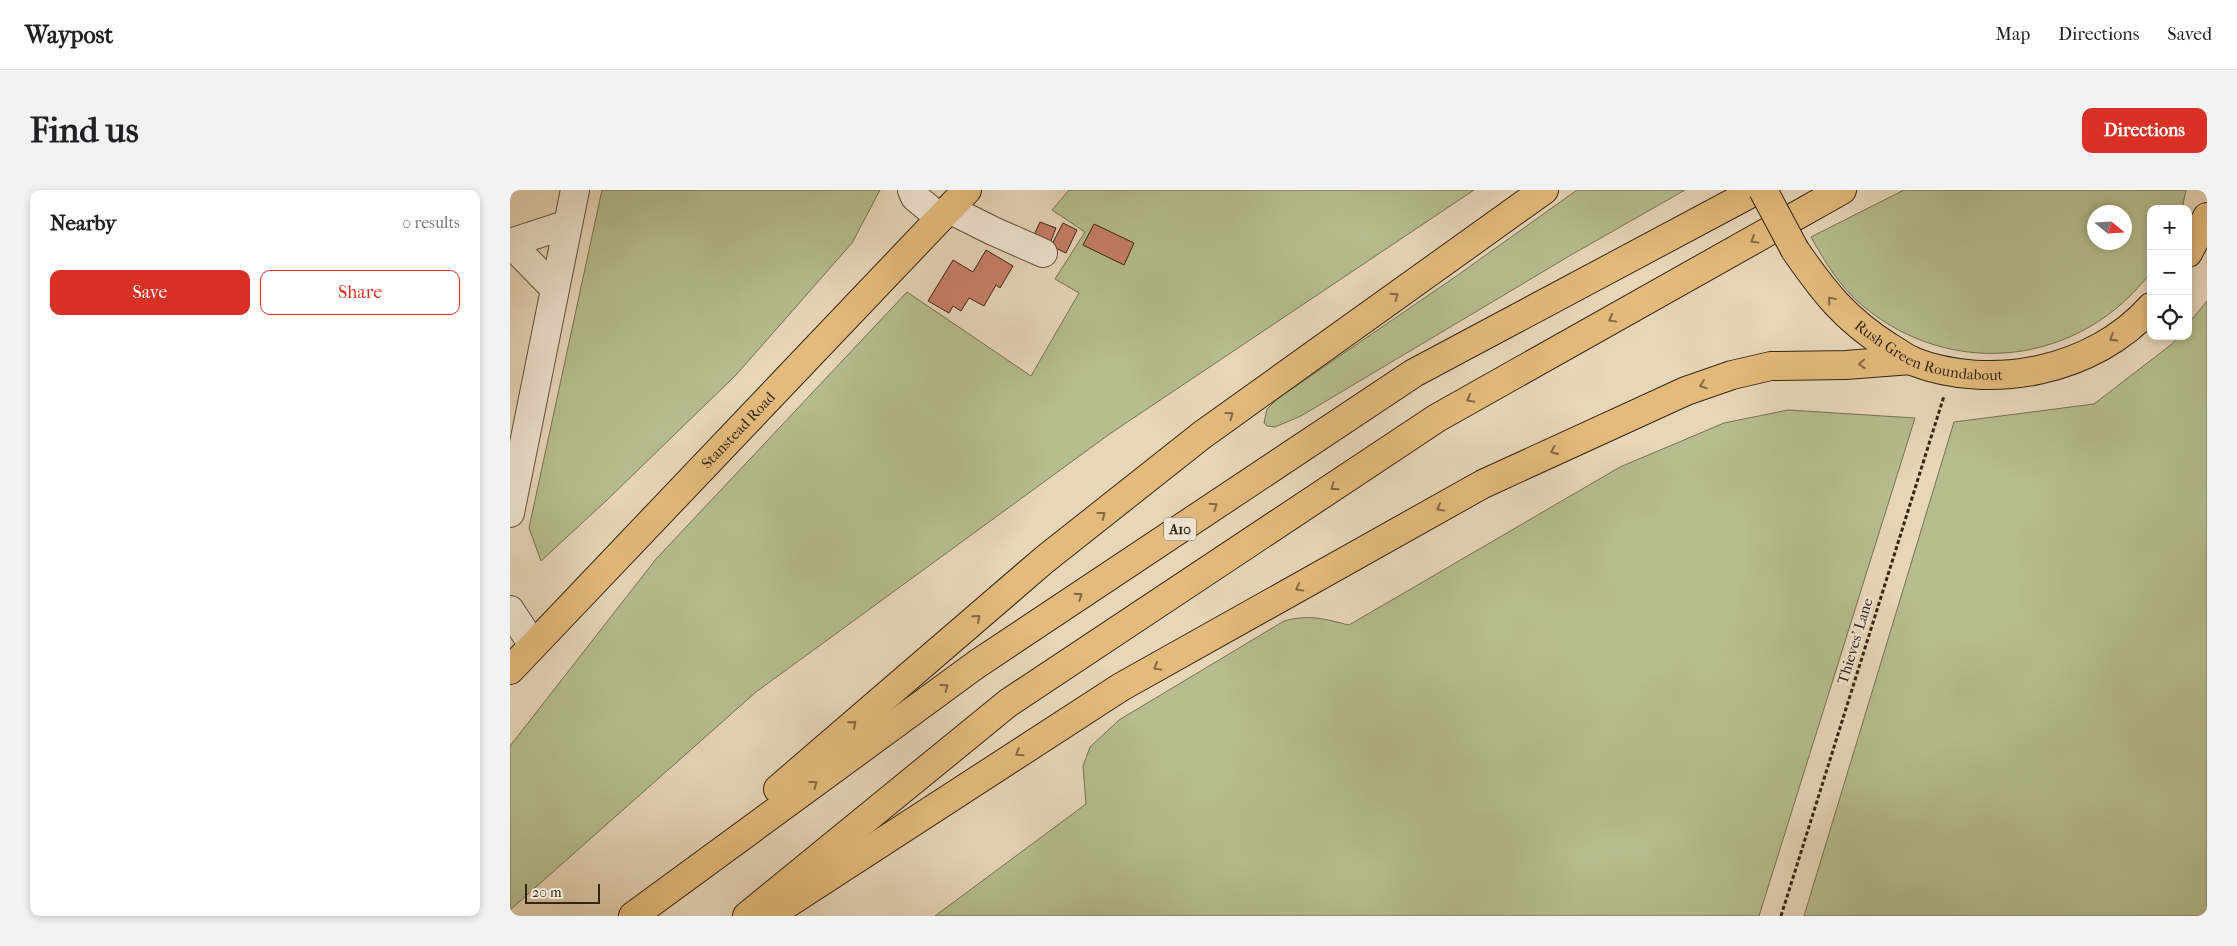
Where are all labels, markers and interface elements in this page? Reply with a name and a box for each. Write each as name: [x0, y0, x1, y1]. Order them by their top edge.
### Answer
text: Waypost: [25, 21, 113, 49]
text: Map: [1996, 24, 2030, 45]
text: Directions: [2058, 24, 2139, 45]
text: Saved: [2167, 24, 2212, 45]
button: Directions: [2082, 108, 2207, 153]
text: Find us: [30, 110, 139, 151]
north arrow: [2087, 205, 2132, 250]
map controls: [2147, 205, 2192, 340]
button: +: [2147, 205, 2192, 250]
text: Nearby: [50, 211, 116, 235]
text: 0 results: [402, 213, 460, 232]
one-way arrow: [1750, 233, 1759, 243]
button: −: [2147, 250, 2192, 295]
button: Save: [50, 270, 250, 315]
button: Share: [260, 270, 460, 315]
one-way arrow: [1389, 293, 1399, 302]
button: locate: [2147, 295, 2192, 340]
one-way arrow: [1828, 296, 1837, 305]
one-way arrow: [1608, 313, 1617, 323]
street label: Rush Green Roundabout: [1851, 316, 2004, 384]
one-way arrow: [2110, 332, 2119, 342]
one-way arrow: [1858, 358, 1866, 369]
one-way arrow: [1699, 379, 1707, 389]
street label: Stanstead Road: [698, 388, 779, 472]
one-way arrow: [1467, 393, 1476, 403]
one-way arrow: [1224, 412, 1234, 421]
one-way arrow: [1550, 445, 1559, 456]
one-way arrow: [1330, 481, 1339, 490]
one-way arrow: [1437, 502, 1446, 512]
one-way arrow: [1209, 503, 1218, 512]
one-way arrow: [1096, 511, 1105, 520]
road number: A10: [1164, 518, 1196, 540]
one-way arrow: [1295, 581, 1304, 591]
one-way arrow: [1073, 593, 1083, 602]
street label: Thieves' Lane: [1833, 595, 1877, 686]
one-way arrow: [971, 615, 980, 624]
one-way arrow: [1153, 661, 1162, 671]
one-way arrow: [939, 685, 948, 693]
one-way arrow: [848, 721, 857, 730]
one-way arrow: [1016, 747, 1025, 757]
one-way arrow: [808, 781, 817, 789]
scale bar: [525, 881, 600, 904]
text: 20 m: [532, 884, 562, 901]

